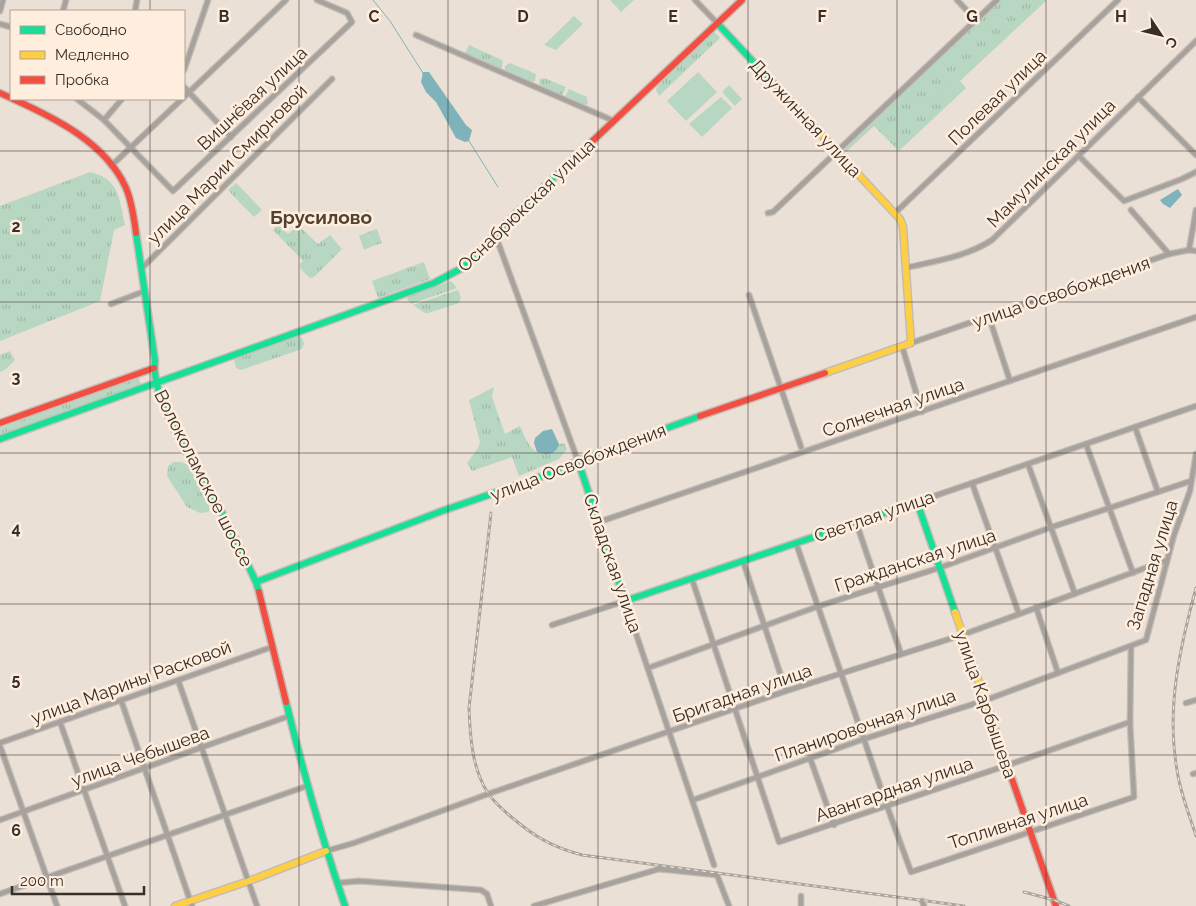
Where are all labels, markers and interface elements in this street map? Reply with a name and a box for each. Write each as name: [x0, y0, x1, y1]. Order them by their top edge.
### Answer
text: B: [219, 7, 230, 26]
text: C: [369, 7, 380, 26]
text: D: [517, 7, 529, 26]
text: E: [668, 7, 678, 26]
text: F: [817, 7, 827, 26]
text: G: [966, 7, 978, 26]
text: H: [1115, 7, 1127, 26]
legend: [10, 10, 185, 100]
north arrow: [1136, 10, 1186, 60]
text: Свободно: [55, 21, 127, 39]
text: С: [1162, 34, 1181, 51]
street label: Вишнёвая улица: [193, 42, 311, 154]
street label: Полевая улица: [944, 45, 1050, 149]
text: Медленно: [55, 46, 129, 64]
street label: Дружинная улица: [746, 55, 866, 181]
text: Пробка: [55, 71, 109, 89]
street label: улица Марии Смирновой: [143, 80, 311, 248]
street label: Мамулинская улица: [983, 95, 1119, 231]
street label: Оснабрюкская улица: [453, 134, 599, 276]
district label: Брусилово: [270, 206, 372, 228]
text: 2: [11, 217, 21, 236]
street label: улица Освобождения: [969, 252, 1153, 332]
text: 3: [12, 368, 21, 387]
street label: Солнечная улица: [819, 373, 967, 441]
street label: Волоколамское шоссе: [150, 386, 258, 570]
street label: улица Освобождения: [487, 419, 669, 505]
street label: Светлая улица: [811, 486, 937, 546]
street label: Складская улица: [579, 491, 647, 635]
street label: Западная улица: [1122, 497, 1182, 633]
text: 4: [11, 519, 21, 538]
street label: Гражданская улица: [832, 524, 998, 596]
street label: улица Карбышева: [951, 627, 1021, 781]
street label: улица Марины Расковой: [28, 636, 234, 728]
street label: Бригадная улица: [670, 659, 814, 727]
text: 5: [12, 670, 21, 689]
street label: Планировочная улица: [772, 684, 958, 766]
street label: улица Чебышева: [68, 721, 212, 791]
street label: Авангардная улица: [812, 752, 976, 826]
street label: Топливная улица: [946, 789, 1090, 853]
text: 6: [11, 821, 21, 840]
scale bar: [12, 864, 145, 896]
text: 200 m: [20, 872, 64, 890]

